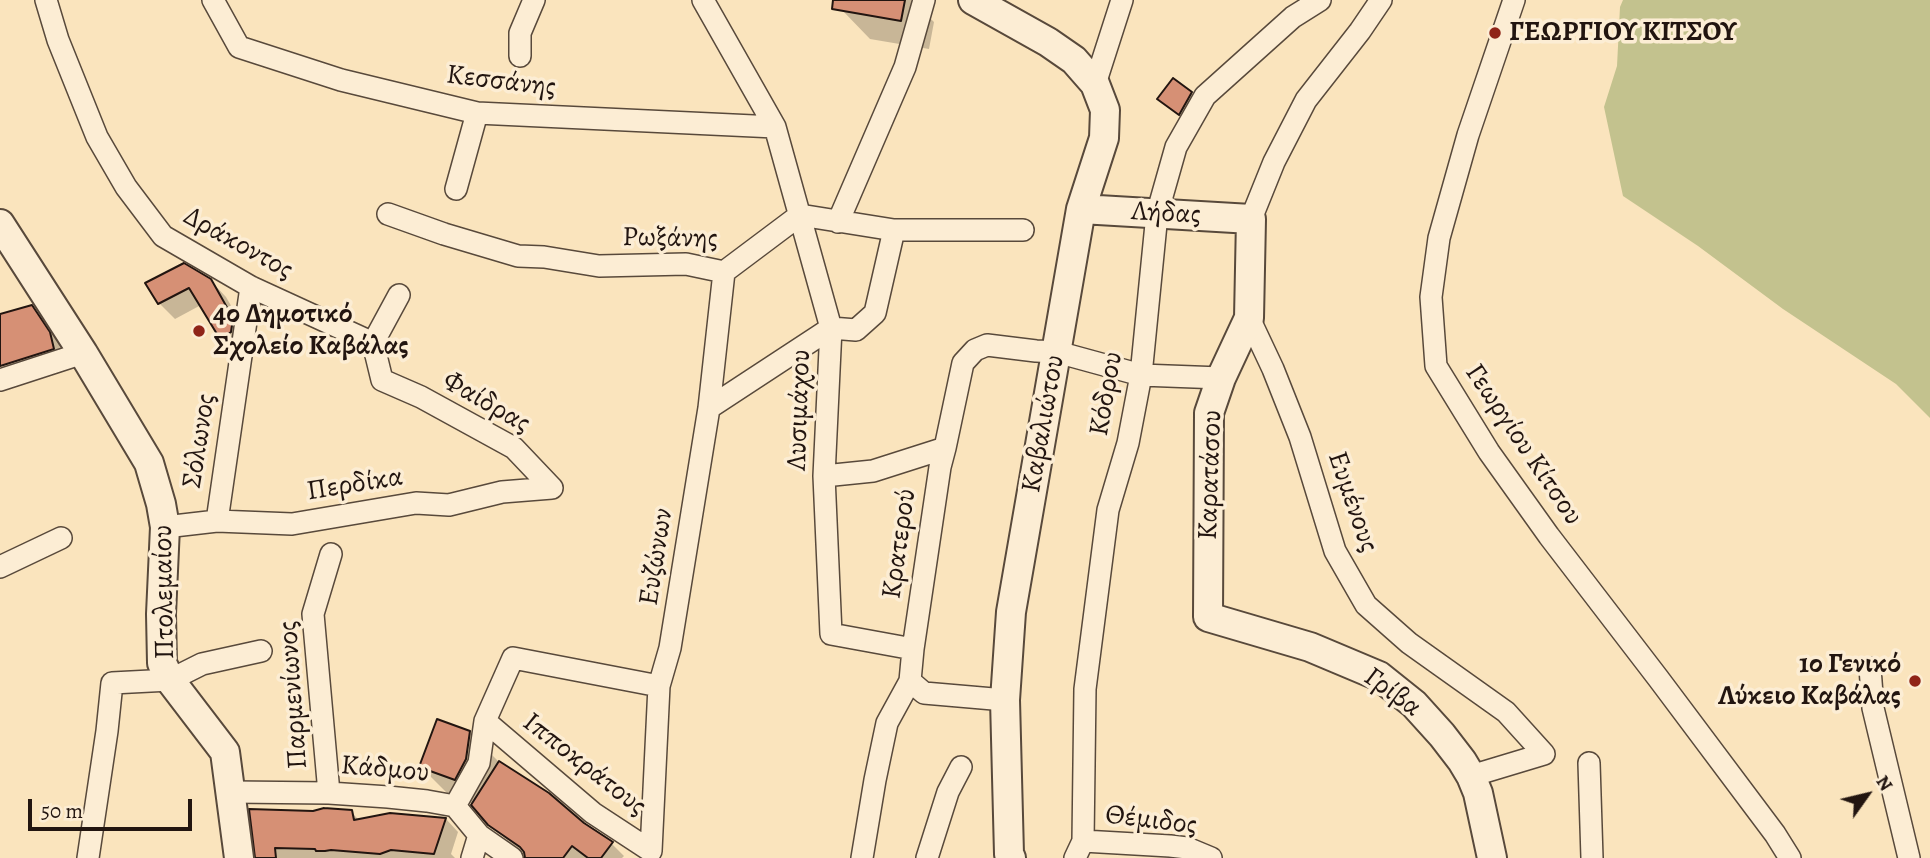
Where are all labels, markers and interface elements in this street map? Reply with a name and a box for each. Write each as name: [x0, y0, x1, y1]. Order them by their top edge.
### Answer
place label: ΓΕΩΡΓΙΟΥ ΚΙΤΣΟΥ: [1509, 16, 1737, 50]
marker: ΓΕΩΡΓΙΟΥ ΚΙΤΣΟΥ: [1487, 25, 1503, 41]
street label: Κεσσάνης: [444, 59, 558, 105]
street label: Λήδας: [1130, 195, 1202, 233]
street label: Δράκοντος: [177, 200, 299, 288]
street label: Ρωξάνης: [622, 221, 718, 257]
place label: 4ο Δημοτικό Σχολείο Καβάλας: [213, 298, 409, 364]
marker: 4ο Δημοτικό Σχολείο Καβάλας: [191, 323, 207, 339]
street label: Λυσιμάχου: [781, 349, 819, 471]
street label: Κόδρου: [1083, 349, 1131, 439]
street label: Καβαλιώτου: [1015, 352, 1073, 496]
street label: Γεωργίου Κίτσου: [1457, 358, 1589, 532]
street label: Φαίδρας: [436, 365, 536, 441]
street label: Σόλωνος: [176, 391, 224, 491]
street label: Καρατάσου: [1192, 409, 1230, 541]
street label: Ευμένους: [1319, 447, 1385, 557]
street label: Περδίκα: [305, 461, 405, 509]
street label: Κρατερού: [876, 487, 924, 601]
street label: Ευζώνων: [633, 506, 681, 608]
street label: Πτολεμαίου: [147, 524, 183, 660]
street label: Παρμενίωνος: [272, 620, 316, 770]
place label: 1ο Γενικό Λύκειο Καβάλας: [1718, 648, 1901, 714]
street label: Γρίβα: [1357, 661, 1427, 725]
marker: 1ο Γενικό Λύκειο Καβάλας: [1907, 673, 1923, 689]
street label: Ιπποκράτους: [515, 706, 653, 824]
street label: Κάδμου: [339, 749, 431, 791]
north arrow: [1832, 760, 1902, 830]
text: N: [1870, 770, 1899, 796]
scale bar: [32, 784, 196, 828]
text: 50 m: [41, 797, 83, 825]
street label: Θέμιδος: [1103, 799, 1199, 843]

